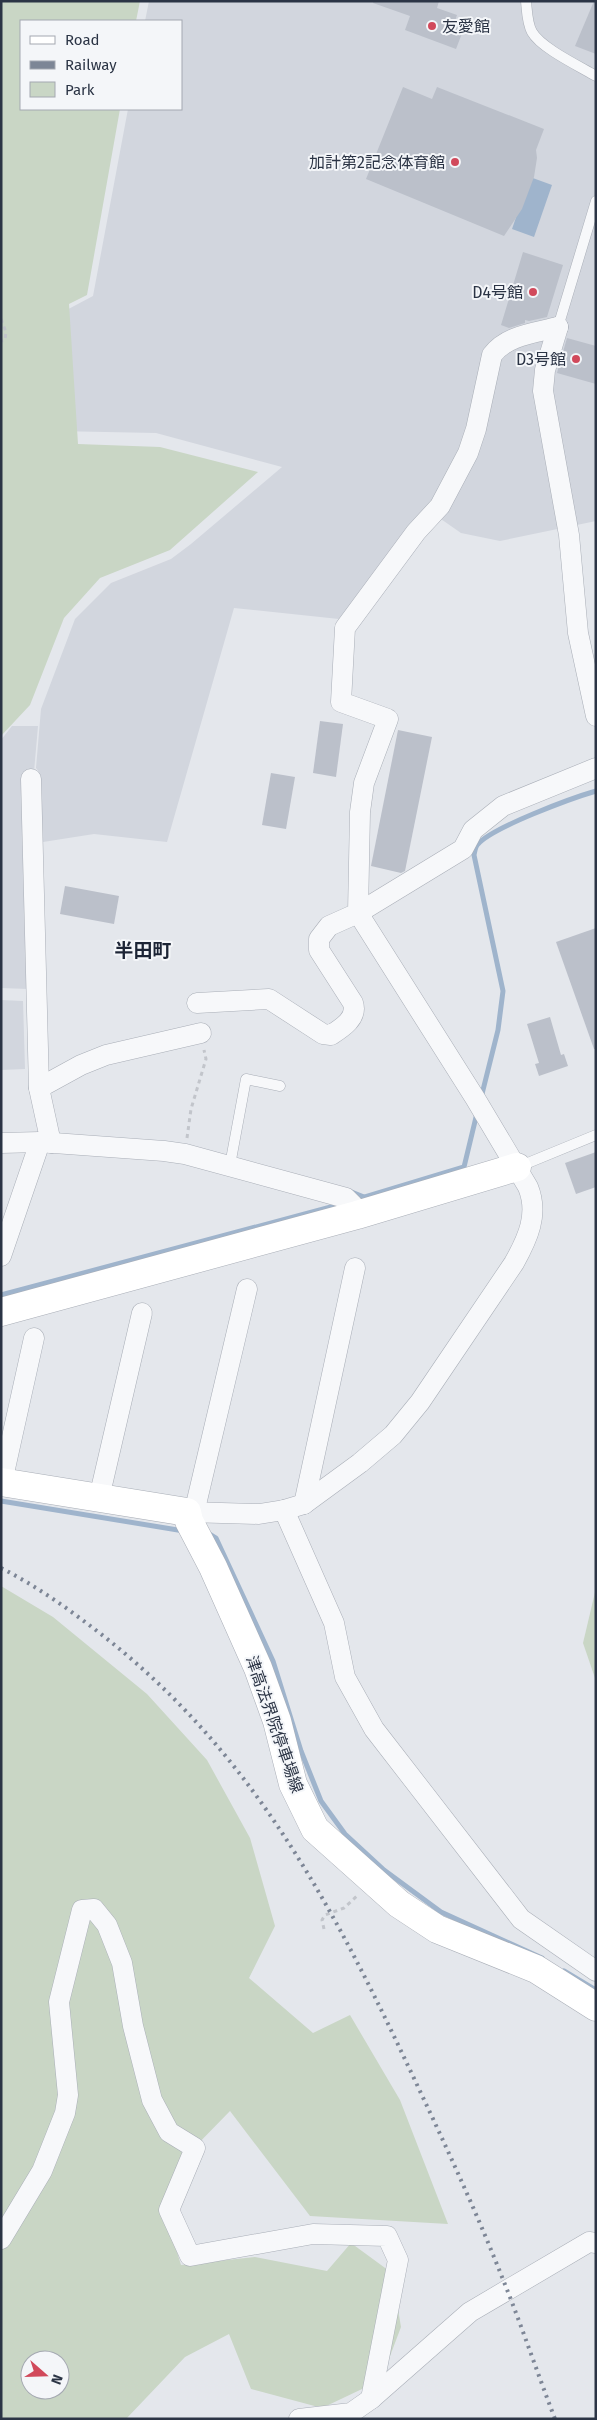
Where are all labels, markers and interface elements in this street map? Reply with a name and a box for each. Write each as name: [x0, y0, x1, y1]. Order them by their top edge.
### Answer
place label: 友愛館: [442, 17, 490, 36]
legend: [20, 20, 182, 110]
marker: 友愛館: [426, 20, 438, 32]
text: Road: [65, 31, 100, 49]
text: Railway: [65, 56, 117, 74]
text: Park: [65, 81, 95, 99]
place label: 加計第2記念体育館: [309, 153, 445, 172]
marker: 加計第2記念体育館: [449, 156, 461, 168]
place label: D4号館: [472, 283, 523, 302]
marker: D4号館: [527, 286, 539, 298]
place label: D3号館: [516, 350, 566, 369]
marker: D3号館: [570, 353, 582, 365]
district label: 半田町: [114, 939, 172, 962]
street label: 津高法界院停車場線: [242, 1653, 307, 1795]
north arrow: [20, 2350, 70, 2400]
text: N: [47, 2372, 66, 2387]

